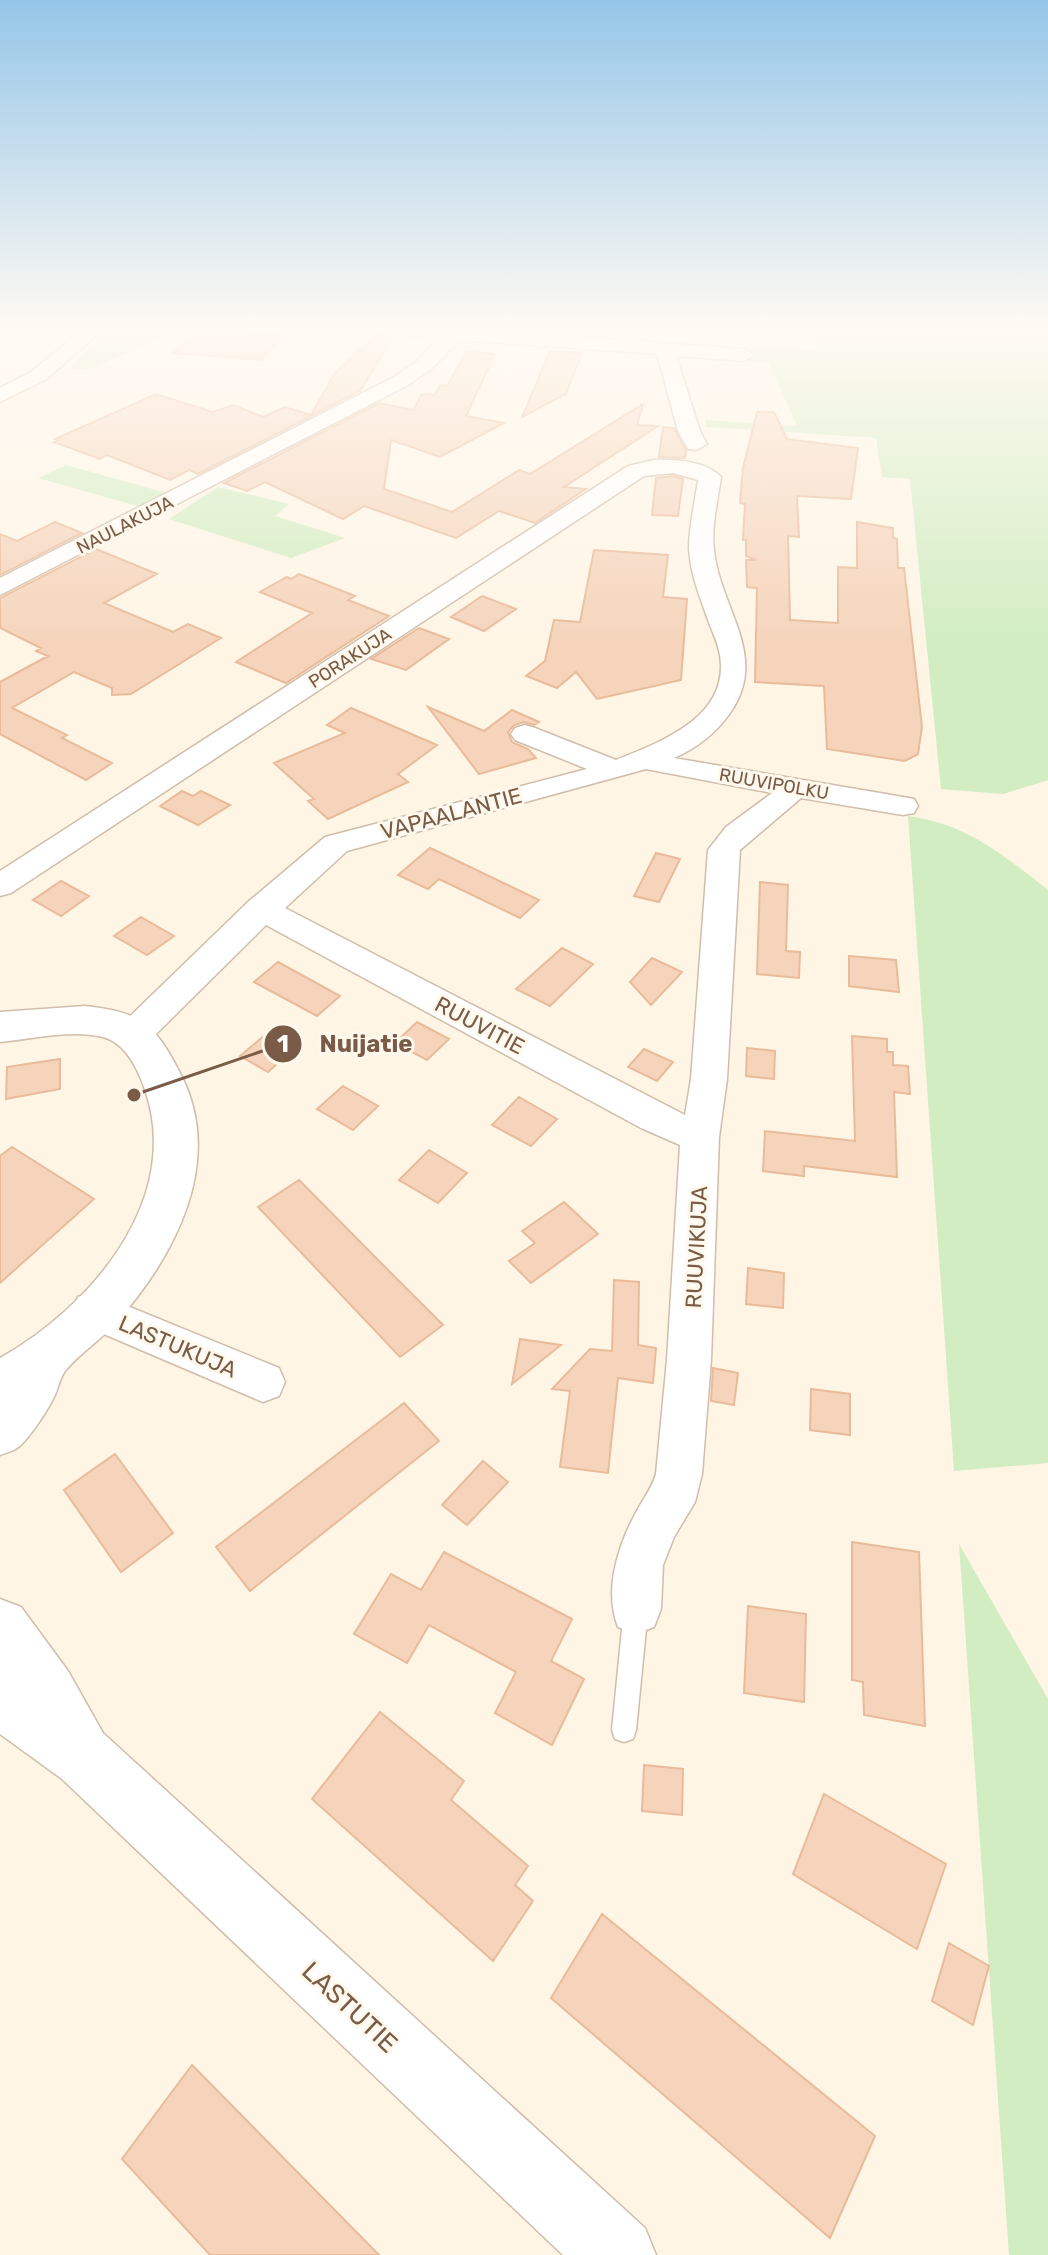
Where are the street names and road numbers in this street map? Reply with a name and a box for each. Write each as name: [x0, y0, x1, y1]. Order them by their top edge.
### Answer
street label: NAULAKUJA: [73, 491, 177, 559]
street label: PORAKUJA: [304, 623, 396, 693]
street label: RUUVIPOLKU: [717, 764, 831, 804]
street label: VAPAALANTIE: [377, 782, 525, 845]
street label: RUUVITIE: [430, 991, 529, 1060]
street label: RUUVIKUJA: [680, 1185, 713, 1309]
street label: LASTUKUJA: [115, 1309, 241, 1384]
street label: LASTUTIE: [296, 1955, 404, 2059]

